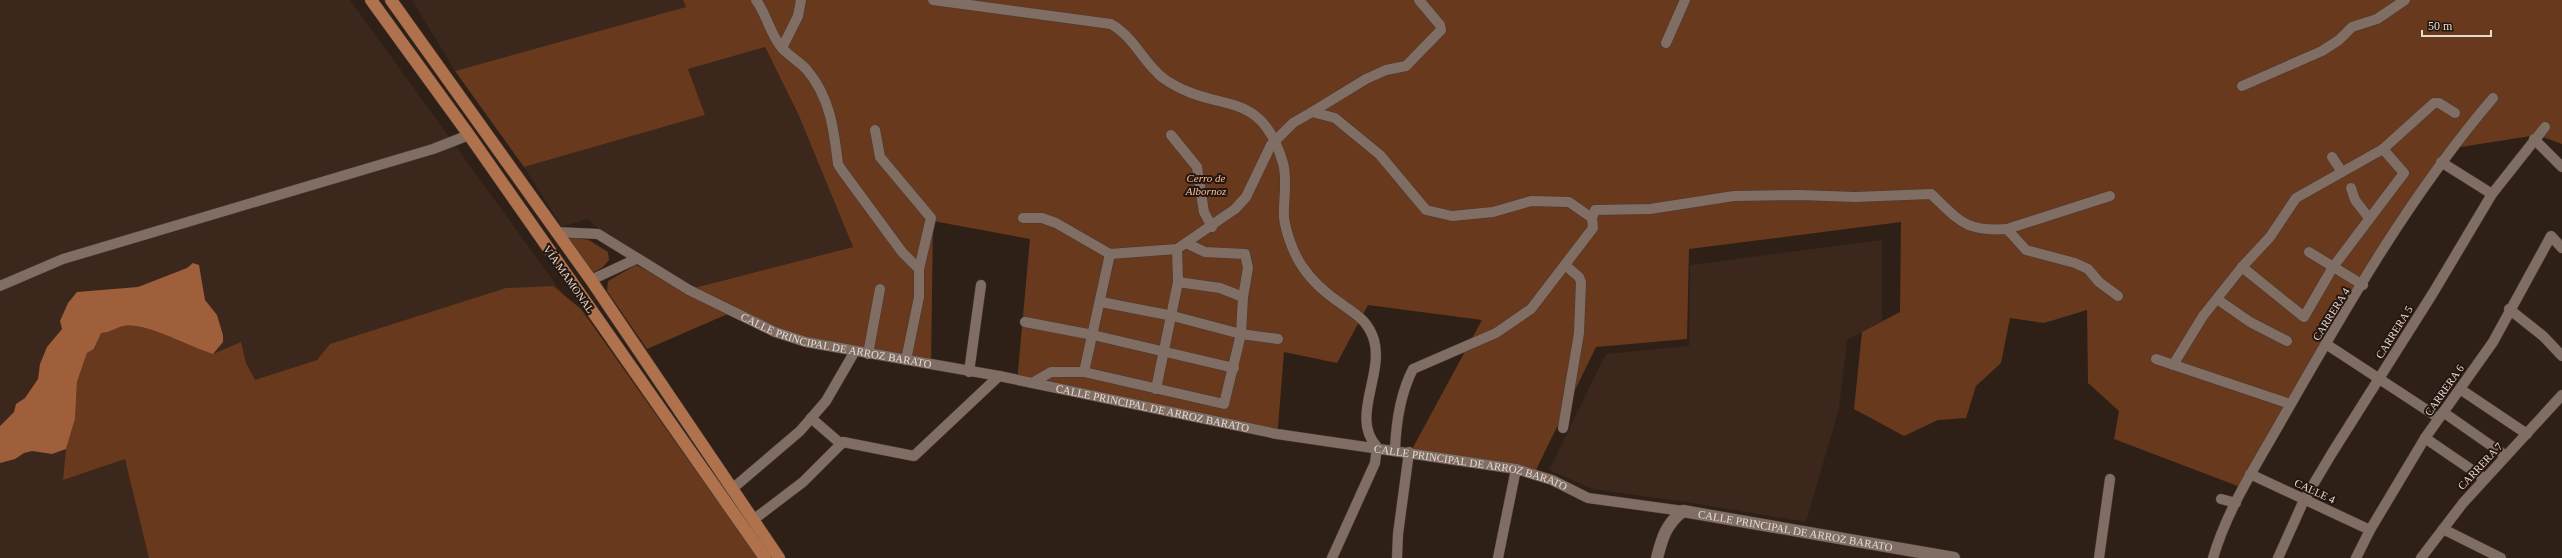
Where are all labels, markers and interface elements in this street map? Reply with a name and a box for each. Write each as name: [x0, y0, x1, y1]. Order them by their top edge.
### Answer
scale bar: [2422, 12, 2491, 38]
text: 50 m: [2428, 19, 2453, 33]
park label: Cerro de Albornoz: [1185, 172, 1227, 197]
street label: VÍA MAMONAL: [541, 243, 597, 315]
street label: CARRERA 4: [2310, 285, 2352, 342]
street label: CARRERA 5: [2373, 303, 2415, 360]
street label: CALLE PRINCIPAL DE ARROZ BARATO: [739, 310, 933, 370]
street label: CARRERA 6: [2422, 362, 2466, 418]
street label: CALLE PRINCIPAL DE ARROZ BARATO: [1055, 382, 1250, 434]
street label: CARRERA 7: [2455, 440, 2505, 492]
street label: CALLE PRINCIPAL DE ARROZ BARATO: [1373, 442, 1569, 493]
street label: CALLE 4: [2293, 476, 2338, 506]
street label: CALLE PRINCIPAL DE ARROZ BARATO: [1697, 508, 1894, 553]

